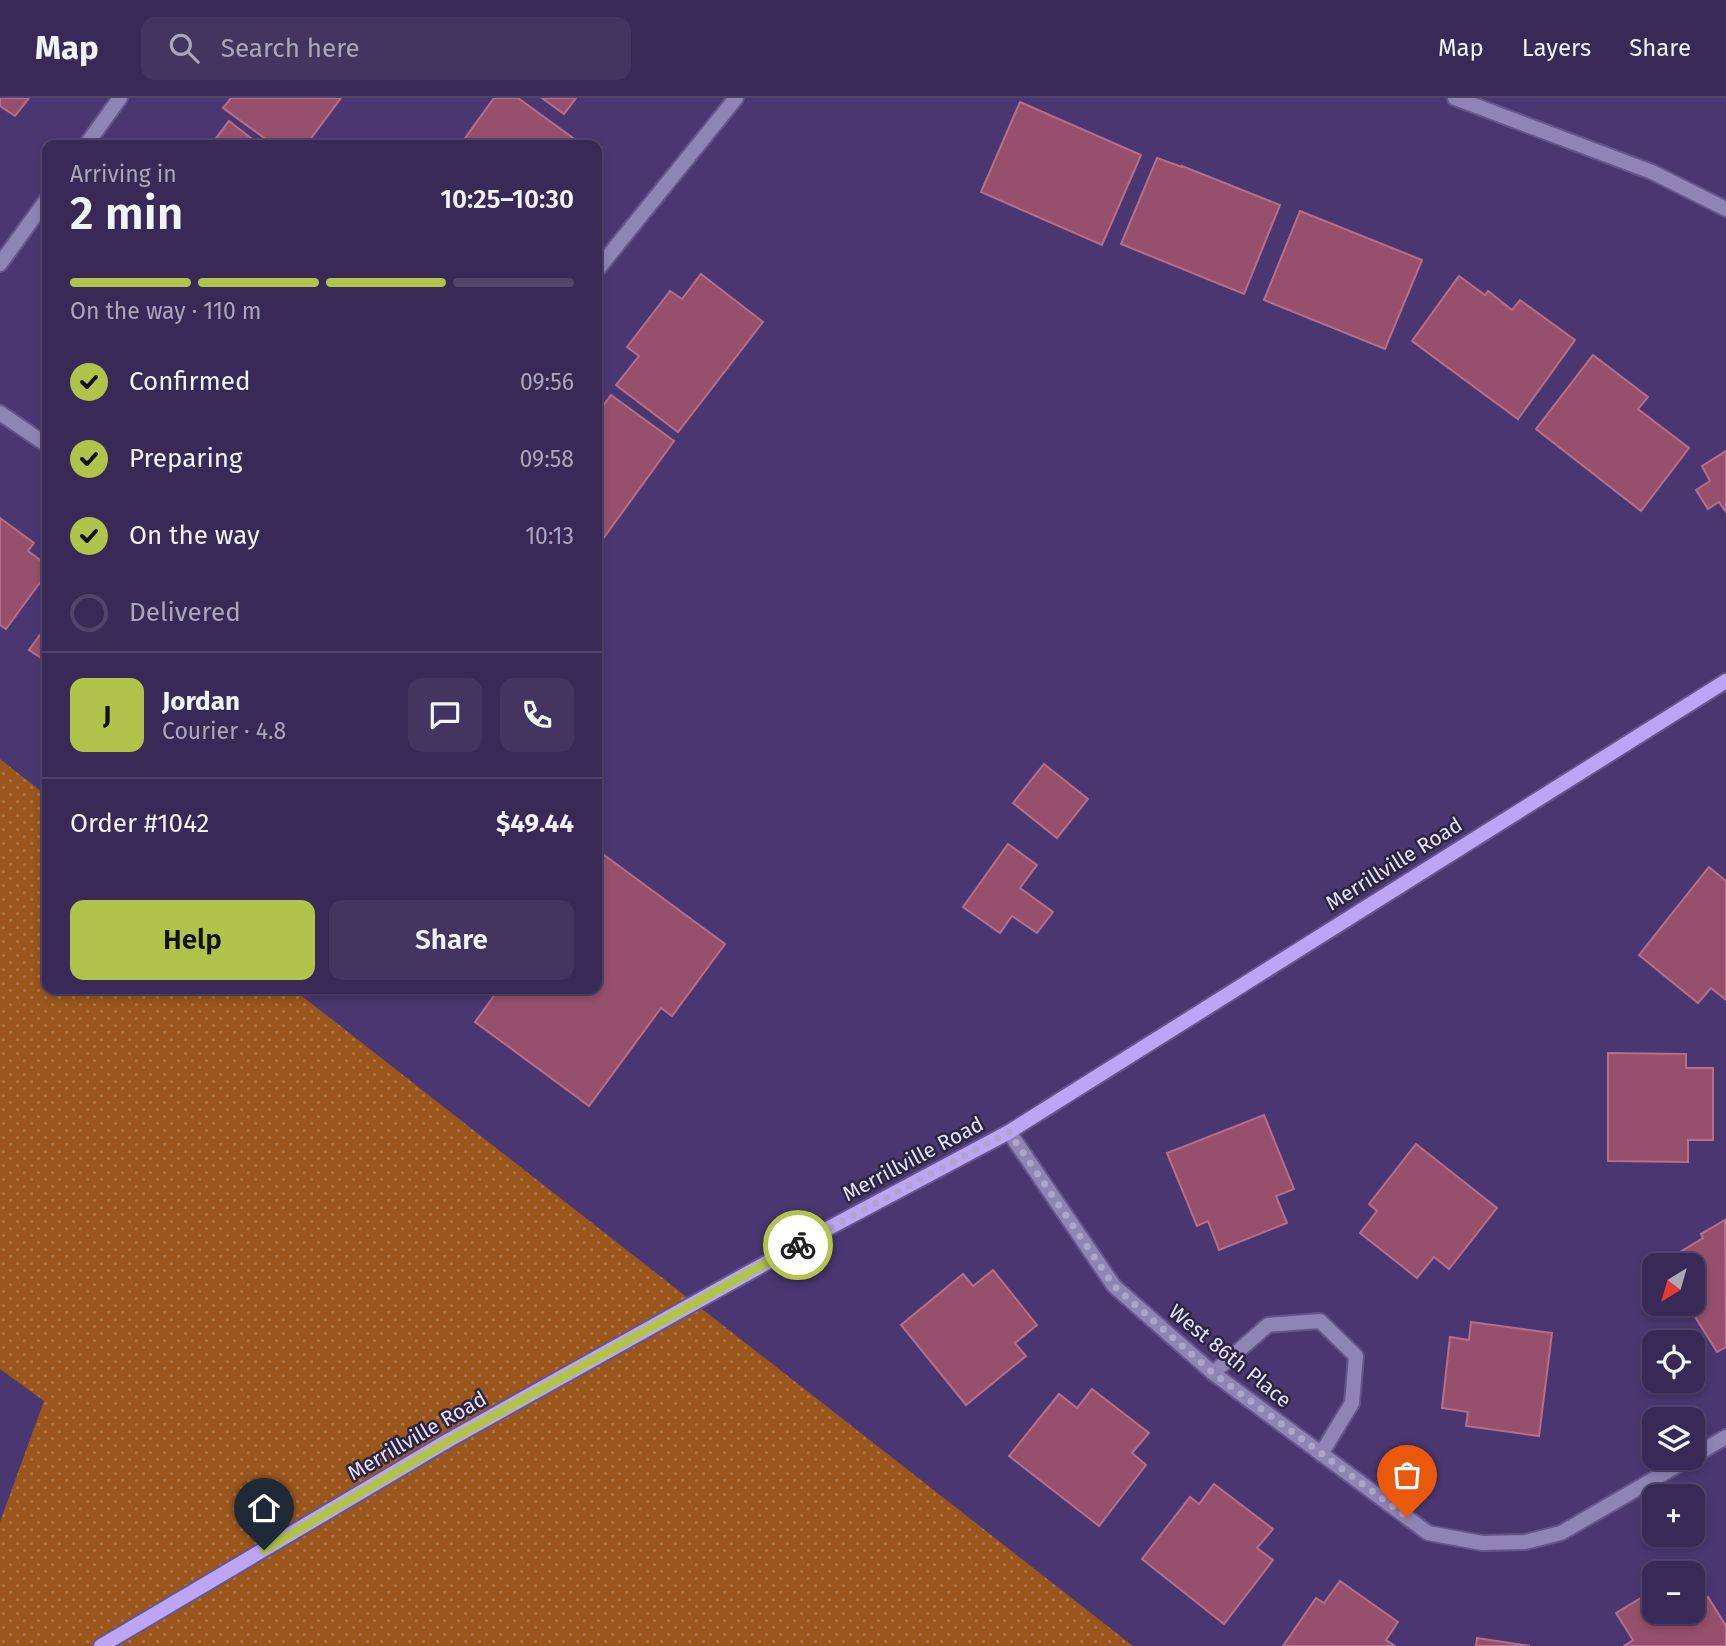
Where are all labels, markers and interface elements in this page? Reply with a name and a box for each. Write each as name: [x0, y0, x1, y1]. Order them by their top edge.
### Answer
search box: [141, 17, 631, 80]
text: Map: [35, 28, 99, 68]
icon: search: [165, 29, 203, 67]
text: Search here: [221, 33, 360, 64]
text: Map: [1438, 34, 1484, 62]
text: Layers: [1522, 34, 1591, 62]
text: Share: [1629, 34, 1691, 62]
text: Arriving in: [70, 160, 177, 188]
text: 10:25–10:30: [440, 184, 574, 215]
text: 2 min: [70, 186, 183, 241]
text: On the way · 110 m: [70, 297, 262, 325]
icon: check: [70, 363, 108, 401]
text: Confirmed: [129, 366, 250, 397]
text: 09:56: [520, 368, 574, 396]
icon: check: [70, 440, 108, 478]
text: Preparing: [129, 443, 242, 474]
text: 09:58: [520, 445, 574, 473]
icon: check: [70, 517, 108, 555]
text: On the way: [129, 520, 260, 551]
text: 10:13: [525, 522, 574, 550]
text: Delivered: [129, 597, 241, 628]
button: chat: [408, 678, 482, 752]
button: phone: [500, 678, 574, 752]
text: Jordan: [162, 686, 240, 717]
text: J: [103, 700, 111, 731]
text: Courier · 4.8: [162, 717, 286, 745]
text: Order #1042: [70, 808, 209, 839]
text: $49.44: [496, 808, 574, 839]
street label: Merrillville Road: [1321, 812, 1467, 916]
button: Help: [70, 900, 315, 980]
button: Share: [329, 900, 574, 980]
street label: Merrillville Road: [838, 1111, 988, 1207]
courier: [763, 1210, 833, 1280]
icon: bike: [779, 1226, 817, 1264]
north arrow: [1642, 1253, 1704, 1316]
map controls: [1642, 1253, 1705, 1624]
street label: West 86th Place: [1163, 1299, 1297, 1413]
button: locate: [1642, 1330, 1705, 1393]
street label: Merrillville Road: [343, 1386, 491, 1486]
button: layers: [1642, 1407, 1705, 1470]
pin: [1377, 1445, 1437, 1517]
icon: bag: [1388, 1456, 1426, 1494]
pin: [234, 1478, 294, 1550]
button: +: [1642, 1484, 1705, 1547]
icon: home: [245, 1489, 283, 1527]
button: −: [1642, 1561, 1705, 1624]

